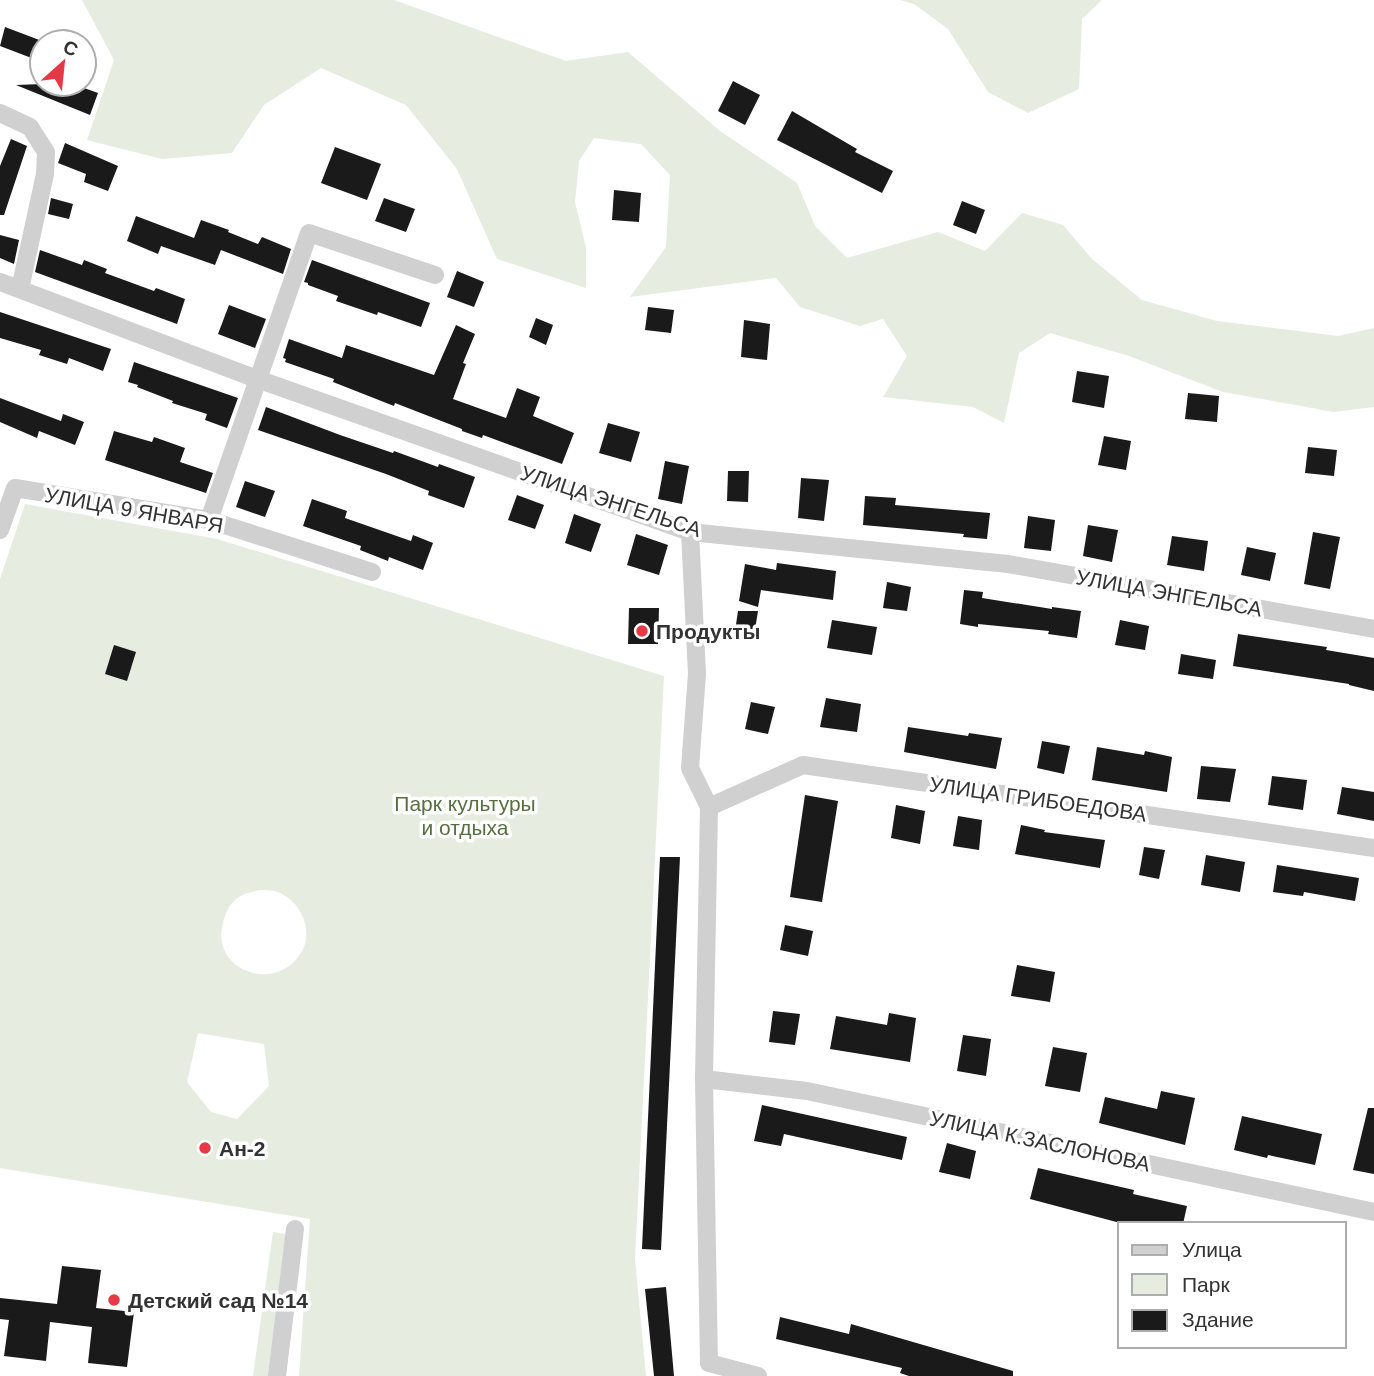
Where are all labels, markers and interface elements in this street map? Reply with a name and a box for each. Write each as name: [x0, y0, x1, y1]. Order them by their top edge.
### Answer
north arrow: [28, 28, 98, 98]
text: С: [60, 36, 82, 61]
street label: УЛИЦА ЭНГЕЛЬСА: [518, 461, 704, 541]
street label: УЛИЦА 9 ЯНВАРЯ: [43, 483, 225, 537]
street label: УЛИЦА ЭНГЕЛЬСА: [1074, 565, 1264, 621]
place label: Продукты: [656, 620, 760, 643]
marker: Продукты: [634, 623, 650, 639]
street label: УЛИЦА ГРИБОЕДОВА: [928, 772, 1148, 826]
park label: Парк культуры и отдыха: [394, 792, 536, 839]
street label: УЛИЦА К.ЗАСЛОНОВА: [928, 1106, 1152, 1176]
place label: Ан-2: [219, 1137, 266, 1160]
marker: Ан-2: [197, 1140, 213, 1156]
legend: [1118, 1222, 1346, 1348]
text: Улица: [1182, 1238, 1242, 1261]
text: Парк: [1182, 1273, 1230, 1296]
place label: Детский сад №14: [128, 1289, 308, 1312]
marker: Детский сад №14: [106, 1292, 122, 1308]
text: Здание: [1182, 1308, 1254, 1331]

